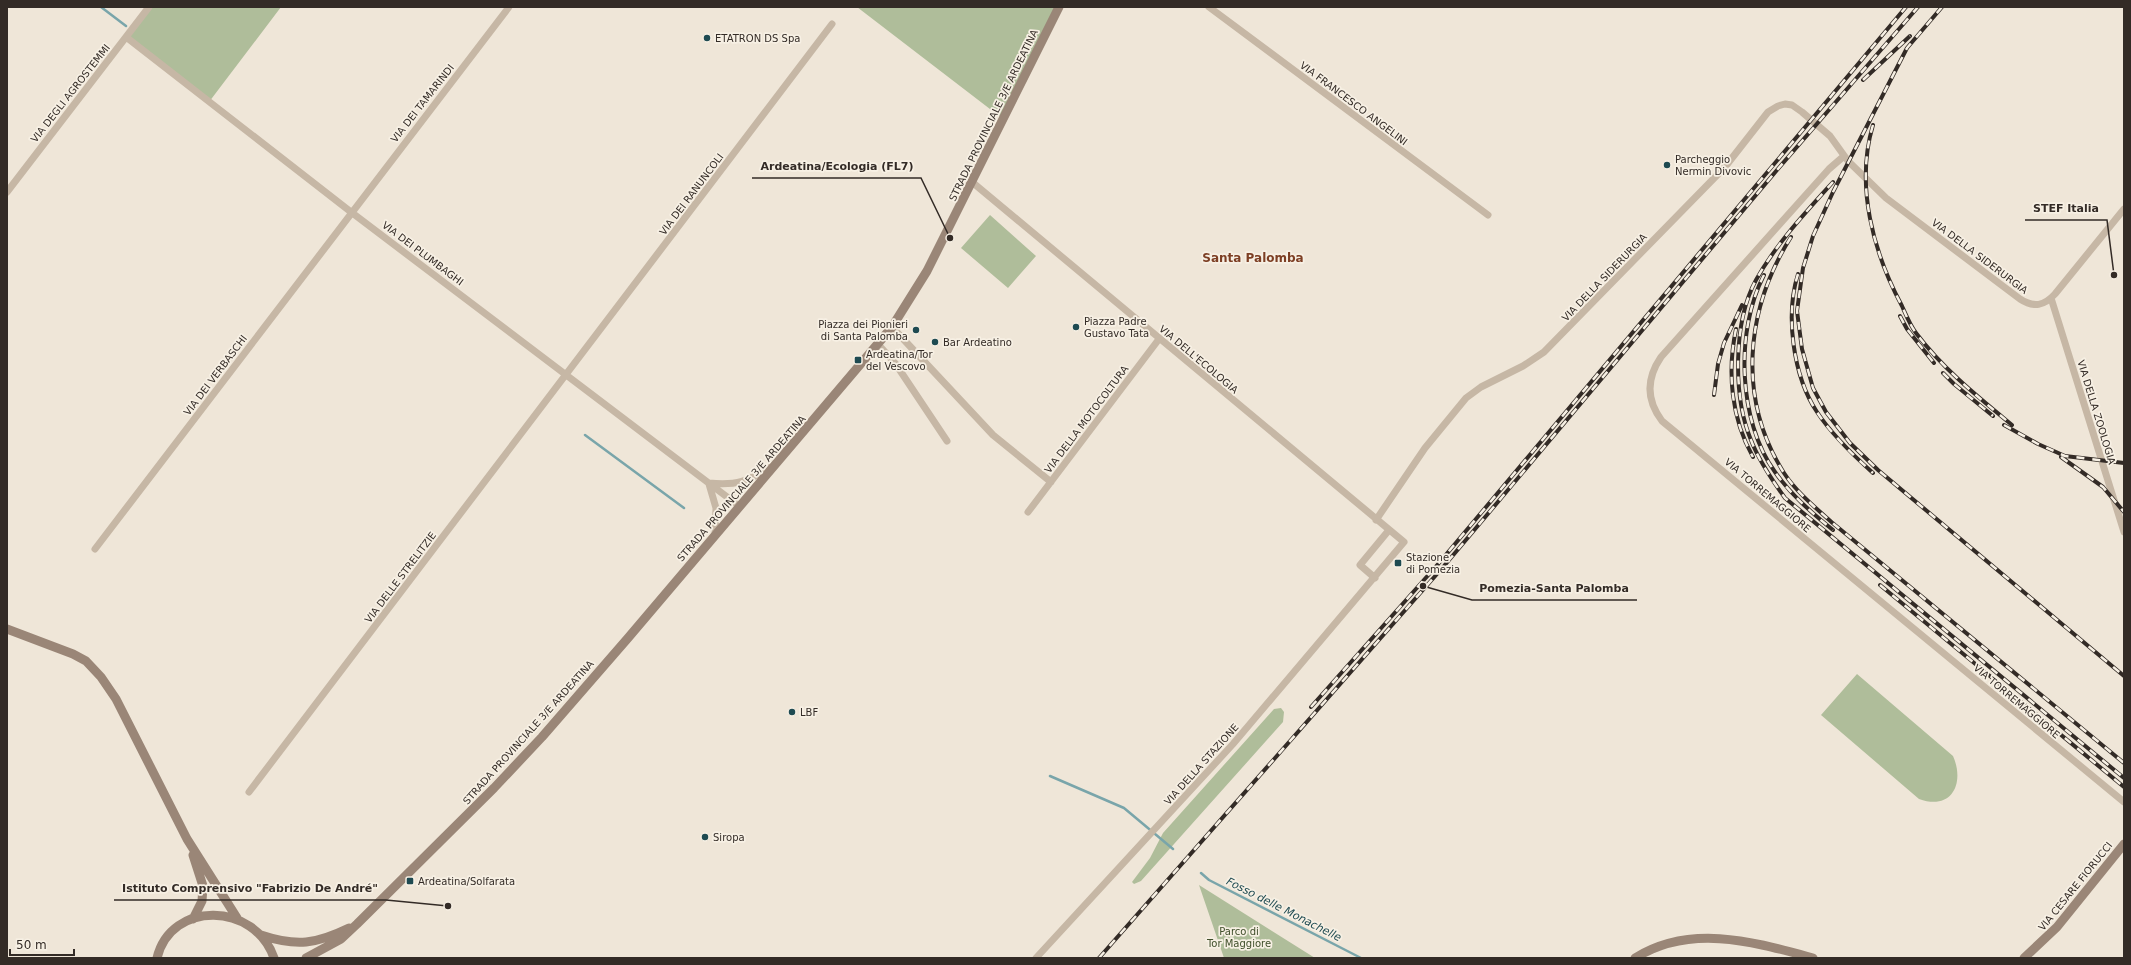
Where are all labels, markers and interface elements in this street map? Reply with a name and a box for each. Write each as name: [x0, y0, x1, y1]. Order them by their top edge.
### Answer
street label: STRADA PROVINCIALE 3/E ARDEATINA: [947, 27, 1040, 203]
marker: ETATRON DS Spa: [702, 33, 712, 43]
place label: ETATRON DS Spa: [715, 33, 800, 44]
street label: VIA DEGLI AGROSTEMMI: [29, 42, 112, 145]
street label: VIA FRANCESCO ANGELINI: [1298, 59, 1410, 147]
street label: VIA DEI TAMARINDI: [389, 62, 456, 144]
street label: VIA DEI RANUNCOLI: [657, 151, 726, 237]
place label: Parcheggio Nermin Divovic: [1675, 154, 1751, 177]
callout: Ardeatina/Ecologia (FL7): [752, 155, 921, 178]
text: Ardeatina/Ecologia (FL7): [760, 160, 914, 173]
marker: Parcheggio Nermin Divovic: [1662, 160, 1672, 170]
callout: STEF Italia: [2025, 197, 2107, 220]
text: STEF Italia: [2033, 202, 2099, 215]
street label: VIA DELLA SIDERURGIA: [1930, 217, 2030, 296]
street label: VIA DEI PLUMBAGHI: [380, 219, 465, 288]
street label: VIA DELLA SIDERURGIA: [1560, 231, 1649, 323]
district label: Santa Palomba: [1202, 251, 1304, 265]
place label: Piazza Padre Gustavo Tata: [1084, 316, 1149, 339]
place label: Piazza dei Pionieri di Santa Palomba: [818, 319, 908, 342]
marker: Piazza Padre Gustavo Tata: [1071, 322, 1081, 332]
street label: VIA DELL'ECOLOGIA: [1157, 323, 1240, 396]
marker: Piazza dei Pionieri di Santa Palomba: [911, 325, 921, 335]
street label: VIA DEI VERBASCHI: [182, 333, 249, 418]
marker: Bar Ardeatino: [930, 337, 940, 347]
place label: Bar Ardeatino: [943, 337, 1012, 348]
place label: Ardeatina/Tor del Vescovo: [866, 349, 933, 372]
marker: Ardeatina/Tor del Vescovo: [853, 355, 863, 365]
street label: VIA DELLA ZOOLOGIA: [2075, 359, 2118, 466]
street label: VIA DELLA MOTOCOLTURA: [1042, 363, 1130, 475]
street label: STRADA PROVINCIALE 3/E ARDEATINA: [675, 413, 808, 564]
street label: VIA TORREMAGGIORE: [1722, 456, 1813, 535]
street label: VIA DELLE STRELITZIE: [363, 530, 438, 625]
place label: Stazione di Pomezia: [1406, 552, 1460, 575]
marker: Stazione di Pomezia: [1393, 558, 1403, 568]
callout: Pomezia-Santa Palomba: [1472, 577, 1637, 600]
text: Pomezia-Santa Palomba: [1479, 582, 1629, 595]
street label: STRADA PROVINCIALE 3/E ARDEATINA: [461, 658, 596, 806]
street label: VIA TORREMAGGIORE: [1971, 662, 2062, 741]
marker: LBF: [787, 707, 797, 717]
place label: LBF: [800, 707, 818, 718]
street label: VIA DELLA STAZIONE: [1162, 722, 1241, 807]
marker: Siropa: [700, 832, 710, 842]
place label: Siropa: [713, 832, 745, 843]
street label: VIA CESARE FIORUCCI: [2036, 840, 2114, 933]
water label: Fosso delle Monachelle: [1224, 875, 1344, 944]
marker: Ardeatina/Solfarata: [405, 876, 415, 886]
place label: Ardeatina/Solfarata: [418, 876, 515, 887]
callout: Istituto Comprensivo "Fabrizio De André": [114, 877, 386, 900]
text: Istituto Comprensivo "Fabrizio De André": [122, 882, 378, 895]
park label: Parco di Tor Maggiore: [1206, 926, 1271, 949]
scale bar: [10, 931, 74, 957]
text: 50 m: [16, 938, 47, 952]

